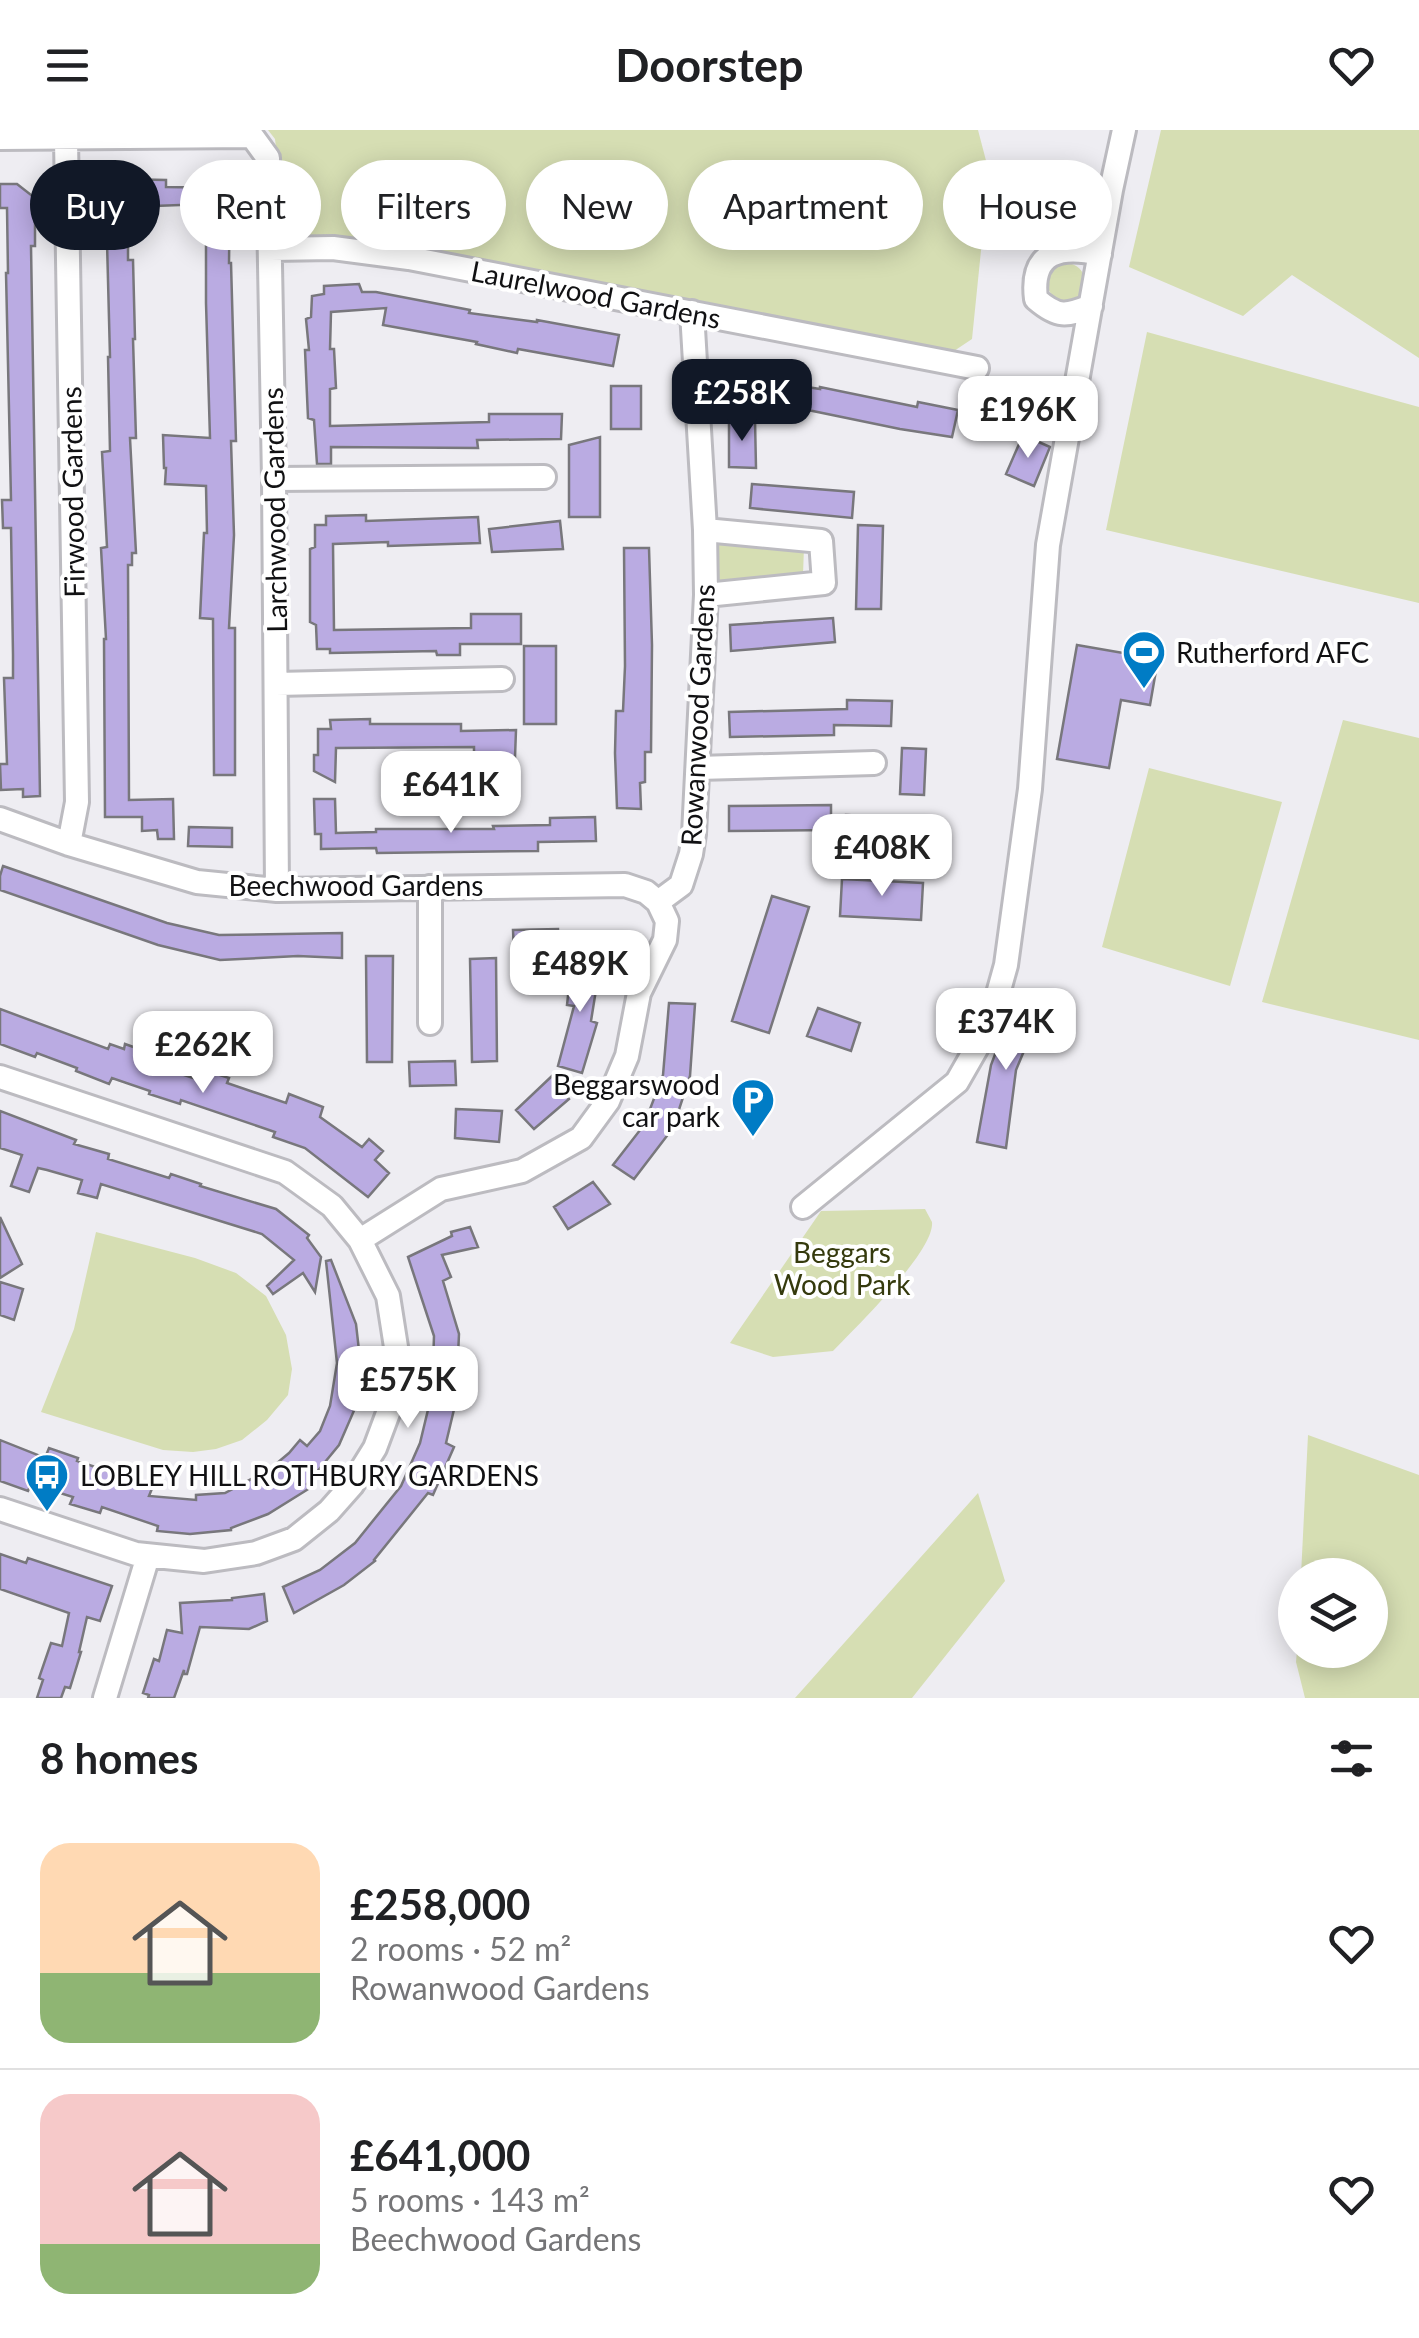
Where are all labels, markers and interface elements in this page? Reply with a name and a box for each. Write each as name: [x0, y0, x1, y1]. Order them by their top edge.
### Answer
icon: menu: [40, 38, 95, 93]
text: Doorstep: [615, 38, 804, 92]
icon: heart: [1324, 38, 1379, 93]
chip: Buy: [30, 160, 160, 250]
chip: Rent: [180, 160, 321, 250]
chip: Filters: [341, 160, 506, 250]
chip: New: [526, 160, 668, 250]
chip: Apartment: [688, 160, 923, 250]
chip: House: [943, 160, 1112, 250]
street label: Laurelwood Gardens: [468, 253, 724, 335]
pin: £258K: [672, 359, 812, 444]
text: £258K: [694, 372, 790, 411]
pin: £196K: [958, 376, 1098, 461]
street label: Firwood Gardens: [53, 386, 91, 598]
street label: Larchwood Gardens: [255, 387, 293, 633]
text: £196K: [980, 389, 1076, 428]
street label: Rowanwood Gardens: [673, 583, 721, 847]
sports icon: Rutherford AFC: [1121, 629, 1167, 690]
place label: Rutherford AFC: [1176, 635, 1370, 669]
pin: £641K: [381, 751, 521, 836]
text: £641K: [403, 764, 499, 803]
pin: £408K: [812, 814, 952, 899]
text: £408K: [834, 827, 930, 866]
street label: Beechwood Gardens: [229, 868, 483, 902]
pin: £489K: [510, 930, 650, 1015]
text: £489K: [532, 943, 628, 982]
pin: £374K: [936, 988, 1076, 1073]
text: £374K: [958, 1001, 1054, 1040]
pin: £262K: [133, 1011, 273, 1096]
text: £262K: [155, 1024, 251, 1063]
place label: Beggarswood car park: [553, 1067, 721, 1133]
parking icon: Beggarswood car park: [730, 1077, 776, 1138]
park label: Beggars Wood Park: [774, 1235, 911, 1301]
pin: £575K: [338, 1346, 478, 1431]
text: £575K: [360, 1359, 456, 1398]
bus stop icon: LOBLEY HILL ROTHBURY GARDENS: [24, 1452, 70, 1513]
place label: LOBLEY HILL ROTHBURY GARDENS: [80, 1458, 539, 1492]
map controls: [1278, 1558, 1388, 1668]
button: layers: [1278, 1558, 1388, 1668]
icon: filters: [1324, 1731, 1379, 1786]
text: 8 homes: [40, 1733, 198, 1783]
text: £258,000: [350, 1879, 530, 1929]
icon: home: [120, 1883, 240, 2003]
icon: heart: [1324, 1916, 1379, 1971]
text: 2 rooms · 52 m²: [350, 1929, 571, 1968]
text: Rowanwood Gardens: [350, 1968, 650, 2007]
text: £641,000: [350, 2130, 530, 2180]
icon: home: [120, 2134, 240, 2254]
icon: heart: [1324, 2167, 1379, 2222]
text: 5 rooms · 143 m²: [350, 2180, 590, 2219]
text: Beechwood Gardens: [350, 2219, 641, 2258]

